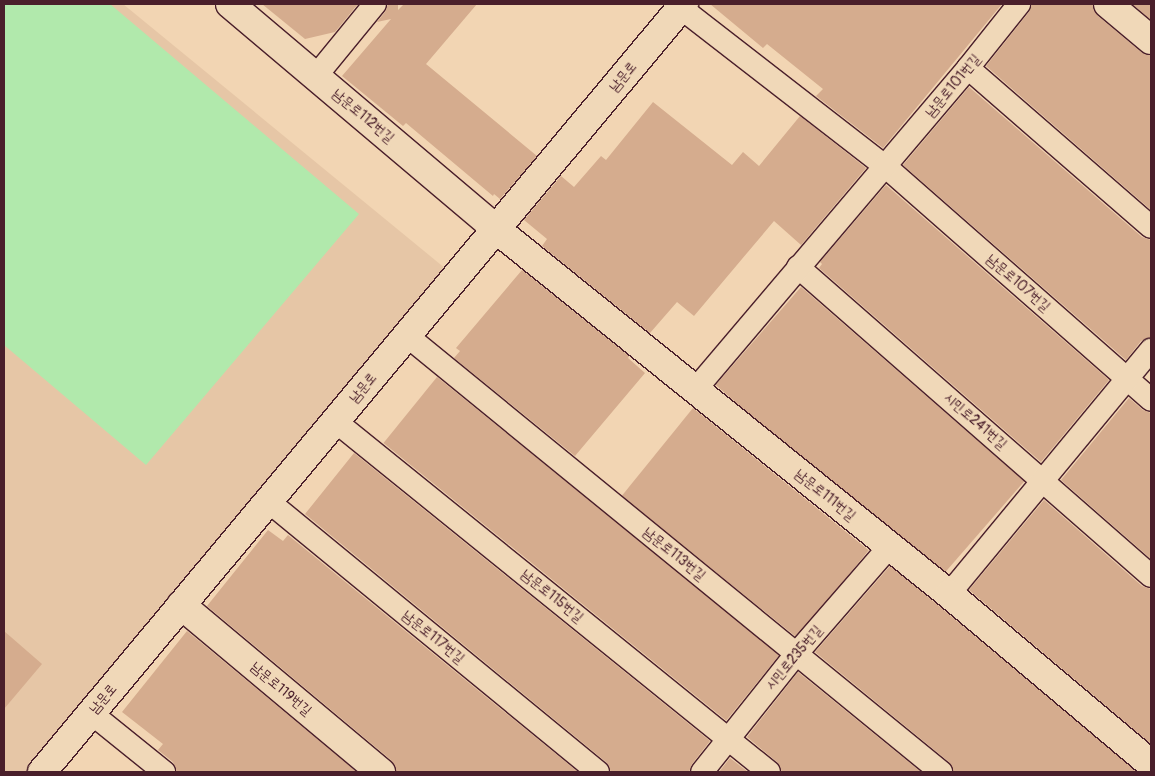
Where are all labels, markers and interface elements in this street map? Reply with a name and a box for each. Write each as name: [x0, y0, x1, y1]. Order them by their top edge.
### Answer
street label: 남문로101번길: [922, 51, 984, 121]
street label: 남문로: [606, 59, 640, 95]
street label: 남문로112번길: [329, 85, 397, 147]
street label: 남문로107번길: [983, 251, 1053, 315]
street label: 남문로: [346, 370, 380, 406]
street label: 시민로241번길: [940, 389, 1010, 453]
street label: 남문로111번길: [791, 466, 859, 524]
street label: 남문로113번길: [640, 524, 708, 584]
street label: 남문로115번길: [518, 566, 586, 626]
street label: 남문로117번길: [399, 607, 467, 667]
street label: 시민로235번길: [762, 622, 826, 694]
street label: 남문로119번길: [247, 659, 315, 719]
street label: 남문로: [86, 681, 120, 717]

